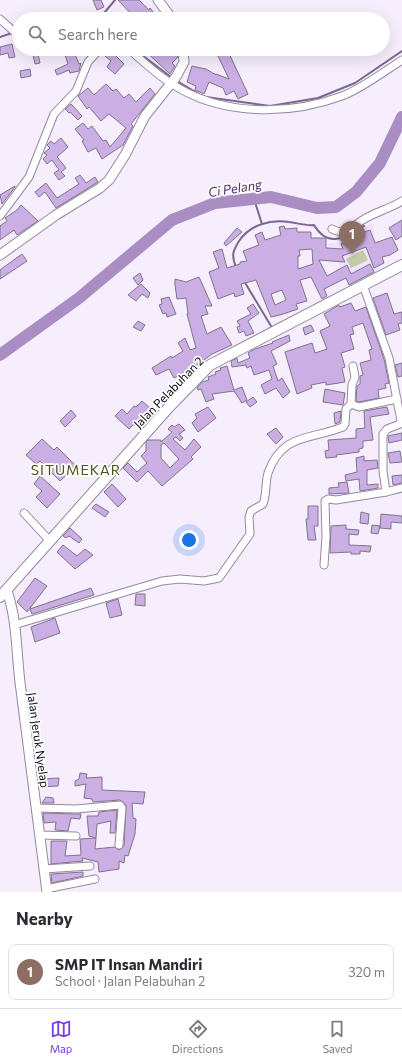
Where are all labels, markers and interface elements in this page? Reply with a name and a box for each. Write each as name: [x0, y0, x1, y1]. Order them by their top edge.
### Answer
search box: [12, 12, 390, 56]
icon: search: [26, 23, 48, 45]
text: Search here: [58, 25, 137, 43]
water label: Ci Pelang: [207, 176, 264, 200]
pin: 1: [339, 221, 365, 254]
street label: Jalan Pelabuhan 2: [130, 353, 207, 431]
district label: SITUMEKAR: [31, 461, 121, 478]
your location: [179, 530, 199, 550]
street label: Jalan Jeruk Nyelap: [24, 691, 53, 789]
text: Nearby: [16, 908, 73, 929]
text: SMP IT Insan Mandiri: [55, 955, 202, 973]
text: 1: [27, 964, 33, 980]
text: 320 m: [348, 964, 385, 980]
text: School · Jalan Pelabuhan 2: [55, 973, 205, 989]
tab: Map: [50, 1018, 72, 1055]
tab: Directions: [172, 1018, 223, 1055]
tab: Saved: [323, 1018, 352, 1055]

